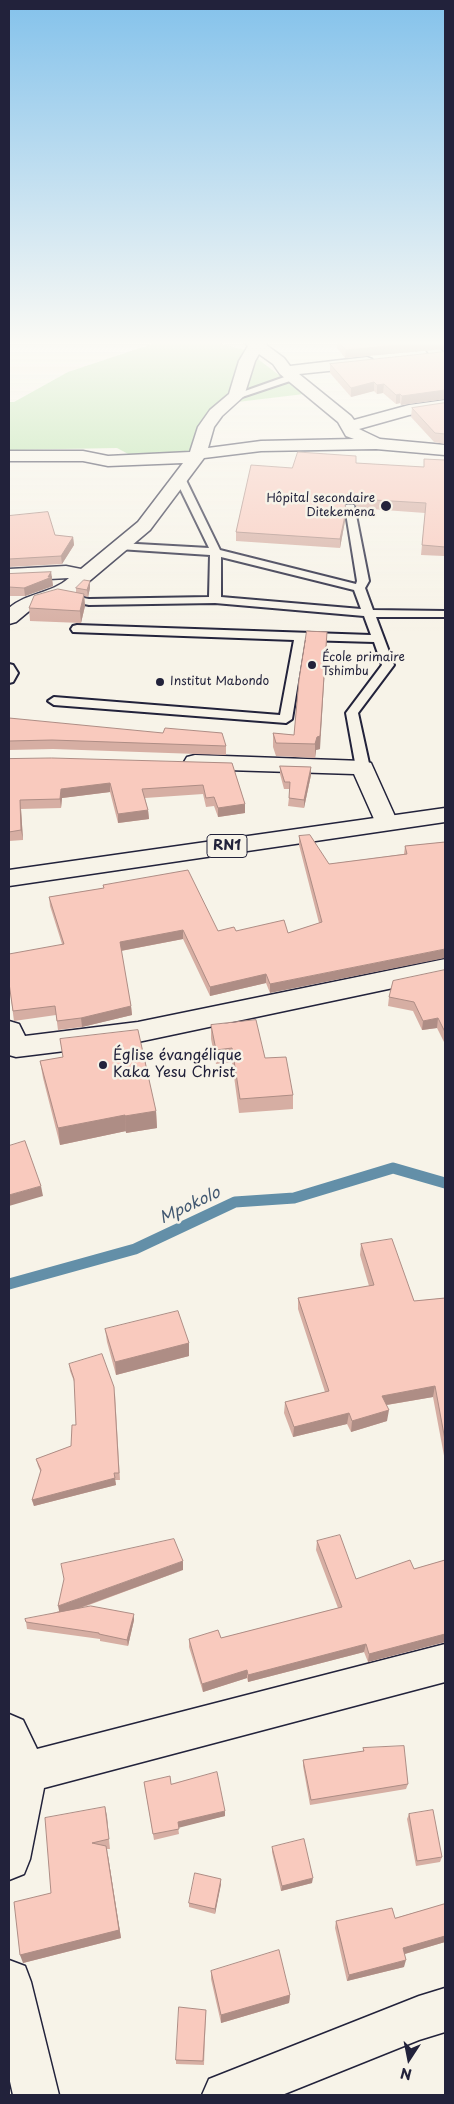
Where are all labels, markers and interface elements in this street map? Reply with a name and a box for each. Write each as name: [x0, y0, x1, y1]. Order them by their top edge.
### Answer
place label: Hôpital secondaire Ditekemena: [266, 492, 375, 520]
marker: Hôpital secondaire Ditekemena: [379, 499, 393, 513]
place label: École primaire Tshimbu: [322, 651, 405, 679]
marker: École primaire Tshimbu: [306, 659, 318, 671]
place label: Institut Mabondo: [170, 675, 269, 689]
marker: Institut Mabondo: [154, 676, 166, 688]
road number: RN1: [207, 834, 247, 858]
place label: Église évangélique Kaka Yesu Christ: [113, 1047, 242, 1082]
marker: Église évangélique Kaka Yesu Christ: [97, 1059, 109, 1071]
water label: Mpokolo: [157, 1184, 223, 1228]
north arrow: [384, 2034, 434, 2084]
text: N: [399, 2063, 413, 2086]

